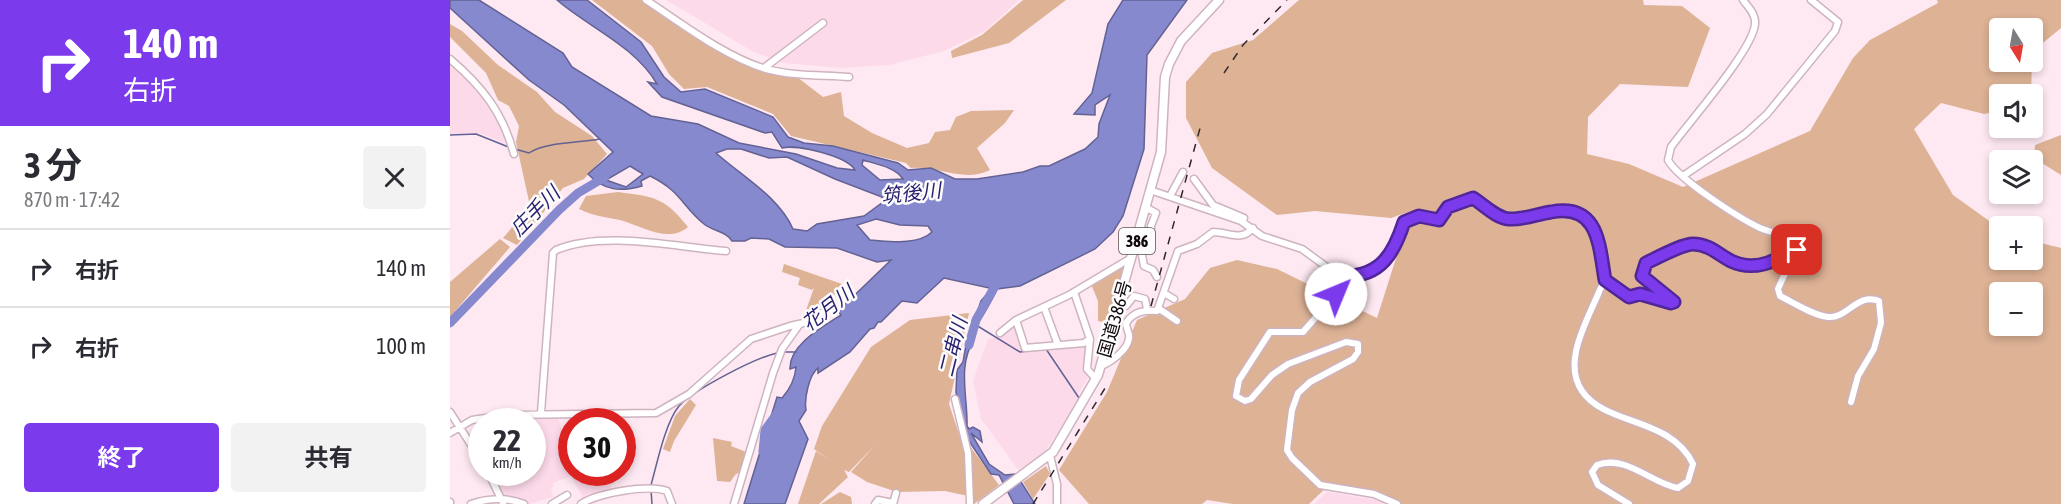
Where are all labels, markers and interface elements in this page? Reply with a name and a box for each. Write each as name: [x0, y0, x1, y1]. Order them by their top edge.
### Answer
north arrow: [1989, 18, 2043, 72]
map controls: [1989, 18, 2043, 336]
text: 140 m: [123, 19, 218, 67]
icon: right: [24, 24, 102, 102]
text: 右折: [123, 75, 177, 106]
button: sound: [1989, 84, 2043, 138]
text: 3 分: [24, 144, 82, 186]
button: close: [363, 146, 426, 209]
button: layers: [1989, 150, 2043, 204]
water label: 筑後川: [880, 178, 944, 207]
water label: 庄手川: [505, 180, 565, 240]
text: 870 m · 17:42: [24, 188, 120, 211]
button: +: [1989, 216, 2043, 270]
pin: [1771, 224, 1822, 275]
road number: 386: [1119, 228, 1155, 254]
icon: arrive: [1780, 233, 1813, 266]
icon: right: [24, 252, 57, 285]
text: 140 m: [376, 255, 426, 281]
text: 右折: [75, 257, 119, 283]
position arrow: [1304, 262, 1368, 326]
street label: 国道386号: [1093, 278, 1136, 360]
water label: 花月川: [797, 279, 860, 335]
button: −: [1989, 282, 2043, 336]
water label: 二串川: [934, 313, 971, 379]
icon: right: [24, 330, 57, 363]
text: 100 m: [376, 333, 426, 359]
text: 右折: [75, 335, 119, 361]
speed limit sign: 30: [558, 408, 636, 486]
button: 終了: [24, 423, 219, 492]
button: 共有: [231, 423, 426, 492]
text: 22: [493, 423, 521, 457]
text: km/h: [492, 454, 522, 471]

